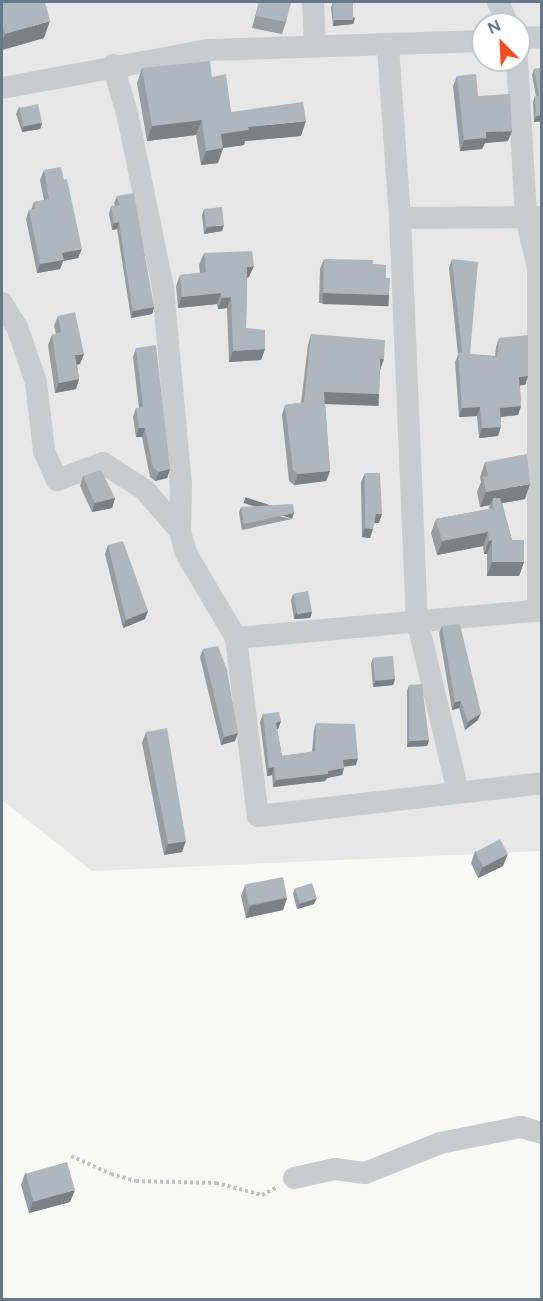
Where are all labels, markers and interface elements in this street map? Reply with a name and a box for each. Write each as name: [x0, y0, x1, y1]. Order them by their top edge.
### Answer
north arrow: [471, 12, 531, 72]
text: N: [485, 16, 504, 38]

